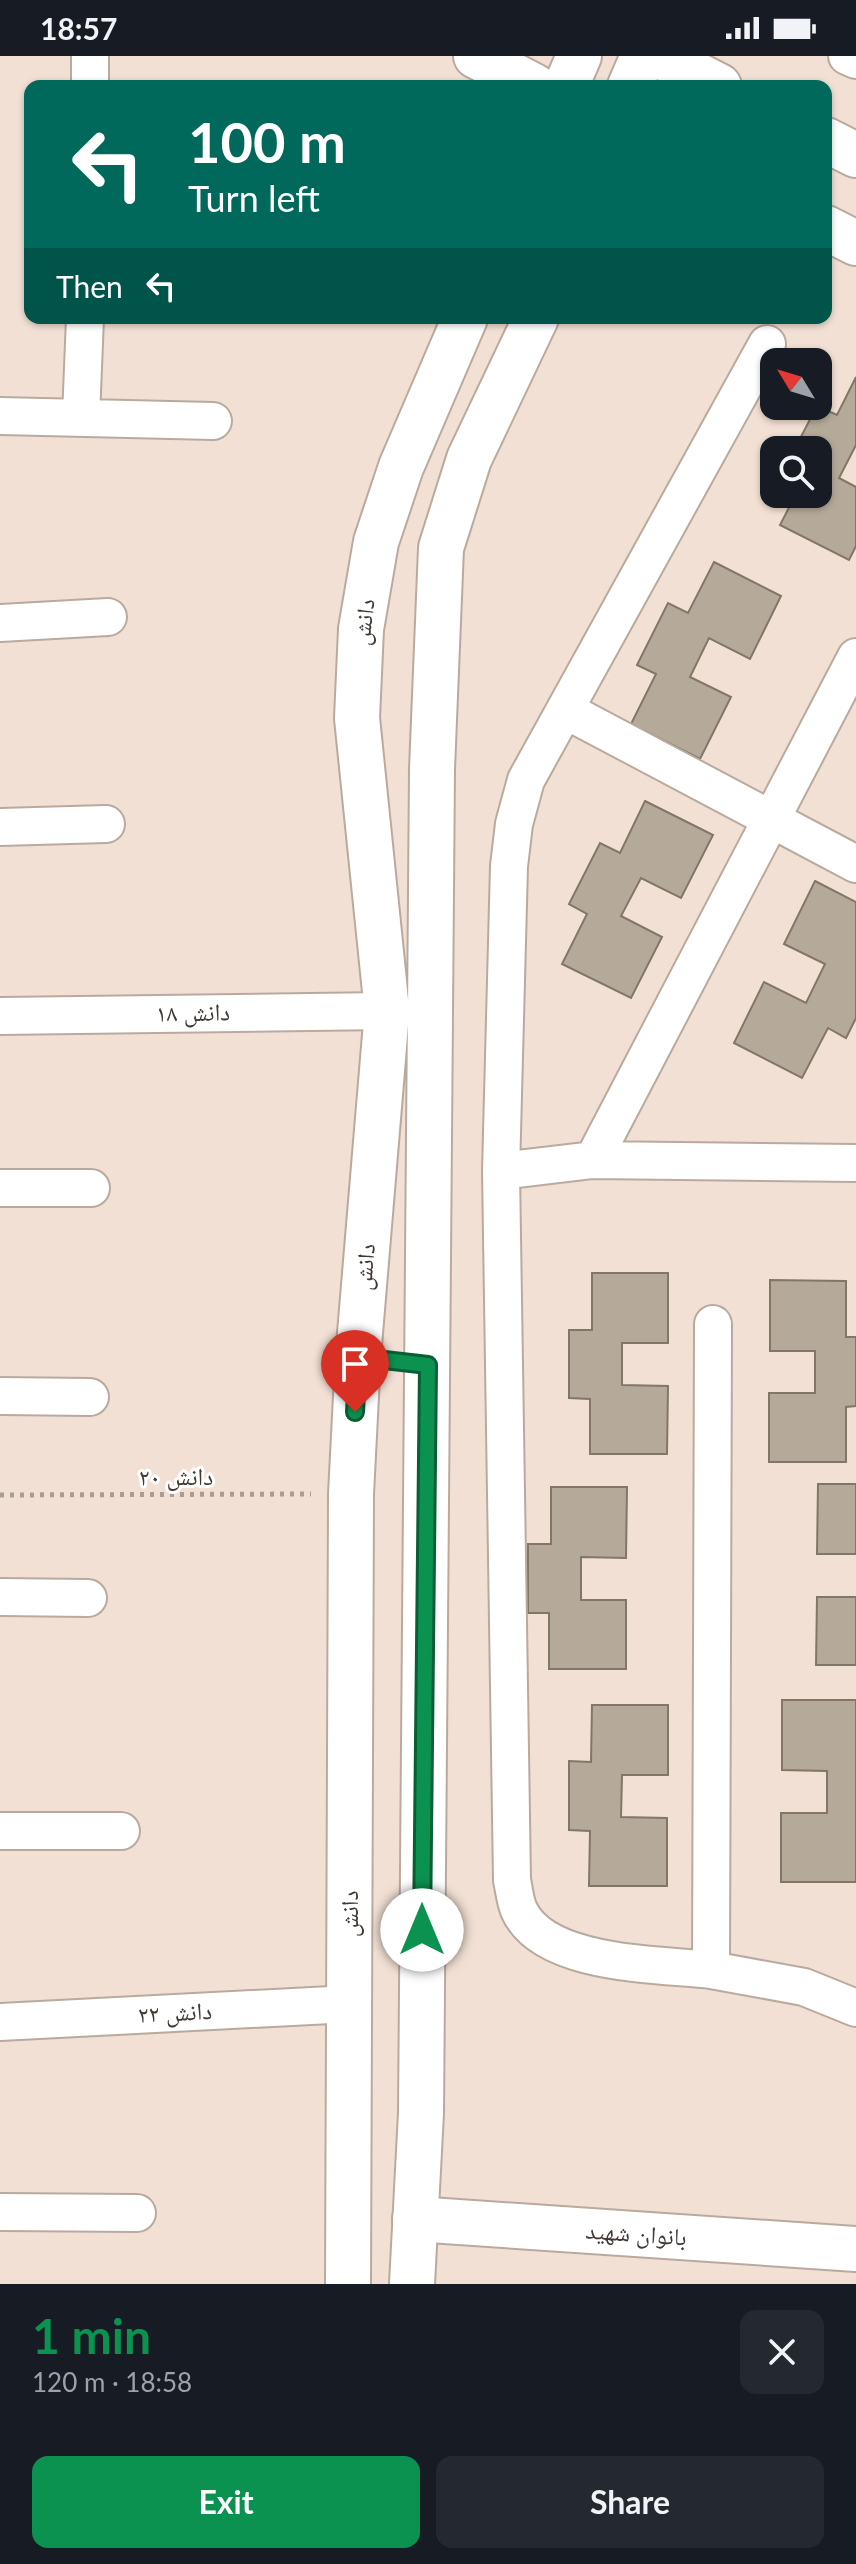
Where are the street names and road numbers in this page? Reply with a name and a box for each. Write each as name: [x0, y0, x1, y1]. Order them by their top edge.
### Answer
street label: دانش: [345, 597, 381, 647]
street label: دانش ۱۸: [156, 996, 230, 1028]
street label: دانش: [347, 1242, 381, 1291]
street label: دانش ۲۰: [139, 1461, 213, 1491]
street label: دانش: [334, 1891, 364, 1937]
street label: دانش ۲۲: [137, 1995, 213, 2029]
street label: بانوان شهید: [584, 2215, 688, 2252]

